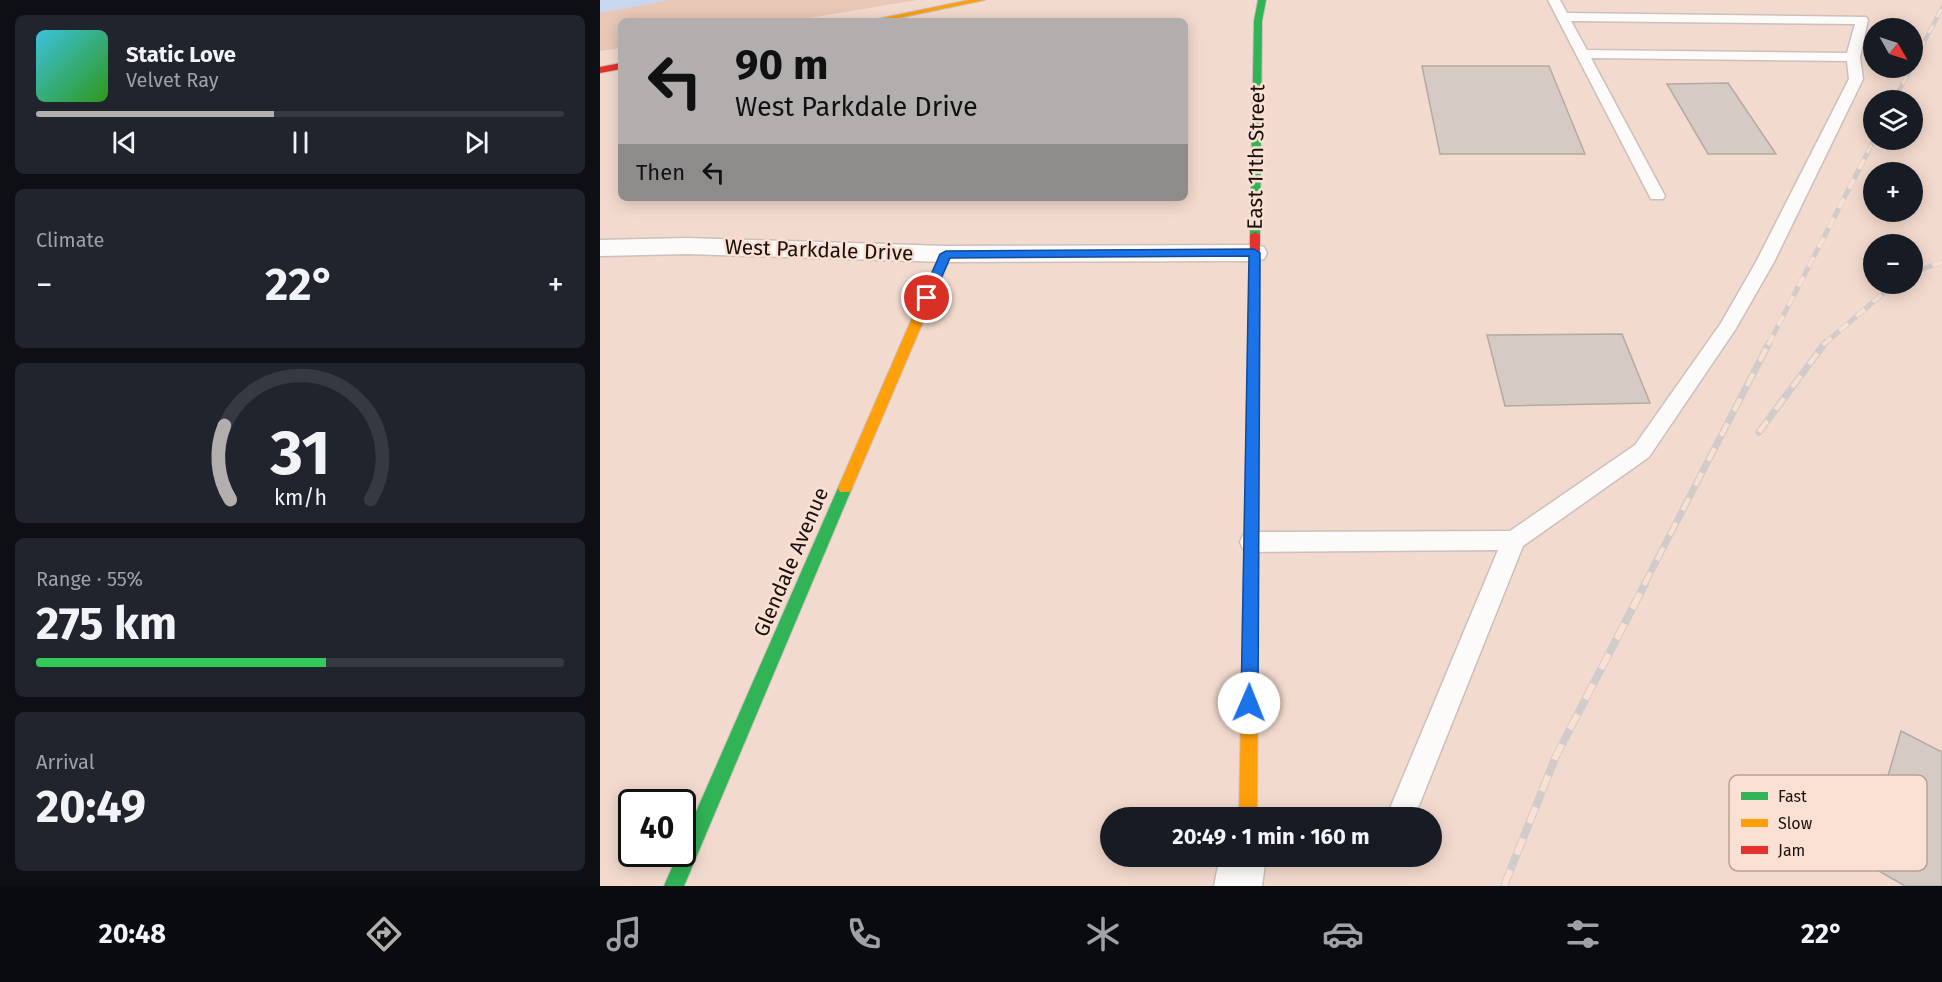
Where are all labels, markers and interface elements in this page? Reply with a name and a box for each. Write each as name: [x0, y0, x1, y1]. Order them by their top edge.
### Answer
north arrow: [1863, 18, 1923, 78]
map controls: [1863, 18, 1923, 294]
text: 90 m: [735, 40, 829, 90]
text: Static Love: [126, 41, 236, 68]
icon: left: [636, 42, 714, 120]
text: Velvet Ray: [126, 68, 219, 92]
street label: East 11th Street: [1242, 84, 1270, 230]
button: layers: [1863, 90, 1923, 150]
text: West Parkdale Drive: [735, 91, 978, 123]
icon: previous: [108, 126, 141, 159]
icon: pause: [284, 126, 317, 159]
icon: next: [460, 126, 493, 159]
icon: left: [697, 156, 730, 189]
text: Then: [636, 159, 685, 186]
button: +: [1863, 162, 1923, 222]
text: Climate: [36, 228, 104, 252]
street label: West Parkdale Drive: [724, 234, 914, 266]
button: −: [1863, 234, 1923, 294]
text: 22°: [265, 258, 335, 312]
text: −: [36, 265, 53, 305]
text: +: [548, 265, 564, 305]
pin: [901, 272, 952, 323]
icon: arrive: [910, 281, 943, 314]
text: 31: [269, 416, 330, 491]
street label: Glendale Avenue: [748, 483, 834, 641]
text: km/h: [273, 485, 327, 511]
text: Range · 55%: [36, 567, 143, 591]
text: 275 km: [36, 597, 177, 651]
position arrow: [1217, 671, 1281, 735]
text: Arrival: [36, 750, 95, 774]
legend: [1729, 775, 1927, 871]
text: 20:49: [36, 780, 146, 834]
text: Fast: [1778, 787, 1807, 806]
speed limit sign: 40: [618, 789, 696, 867]
text: Slow: [1778, 814, 1813, 833]
text: 20:49 · 1 min · 160 m: [1172, 823, 1370, 850]
text: Jam: [1778, 841, 1805, 860]
icon: directions: [363, 913, 405, 955]
icon: music: [603, 913, 645, 955]
icon: phone: [843, 913, 885, 955]
icon: climate: [1082, 913, 1124, 955]
icon: car: [1322, 913, 1364, 955]
icon: filters: [1562, 913, 1604, 955]
text: 20:48: [99, 918, 166, 950]
text: 22°: [1801, 918, 1843, 950]

